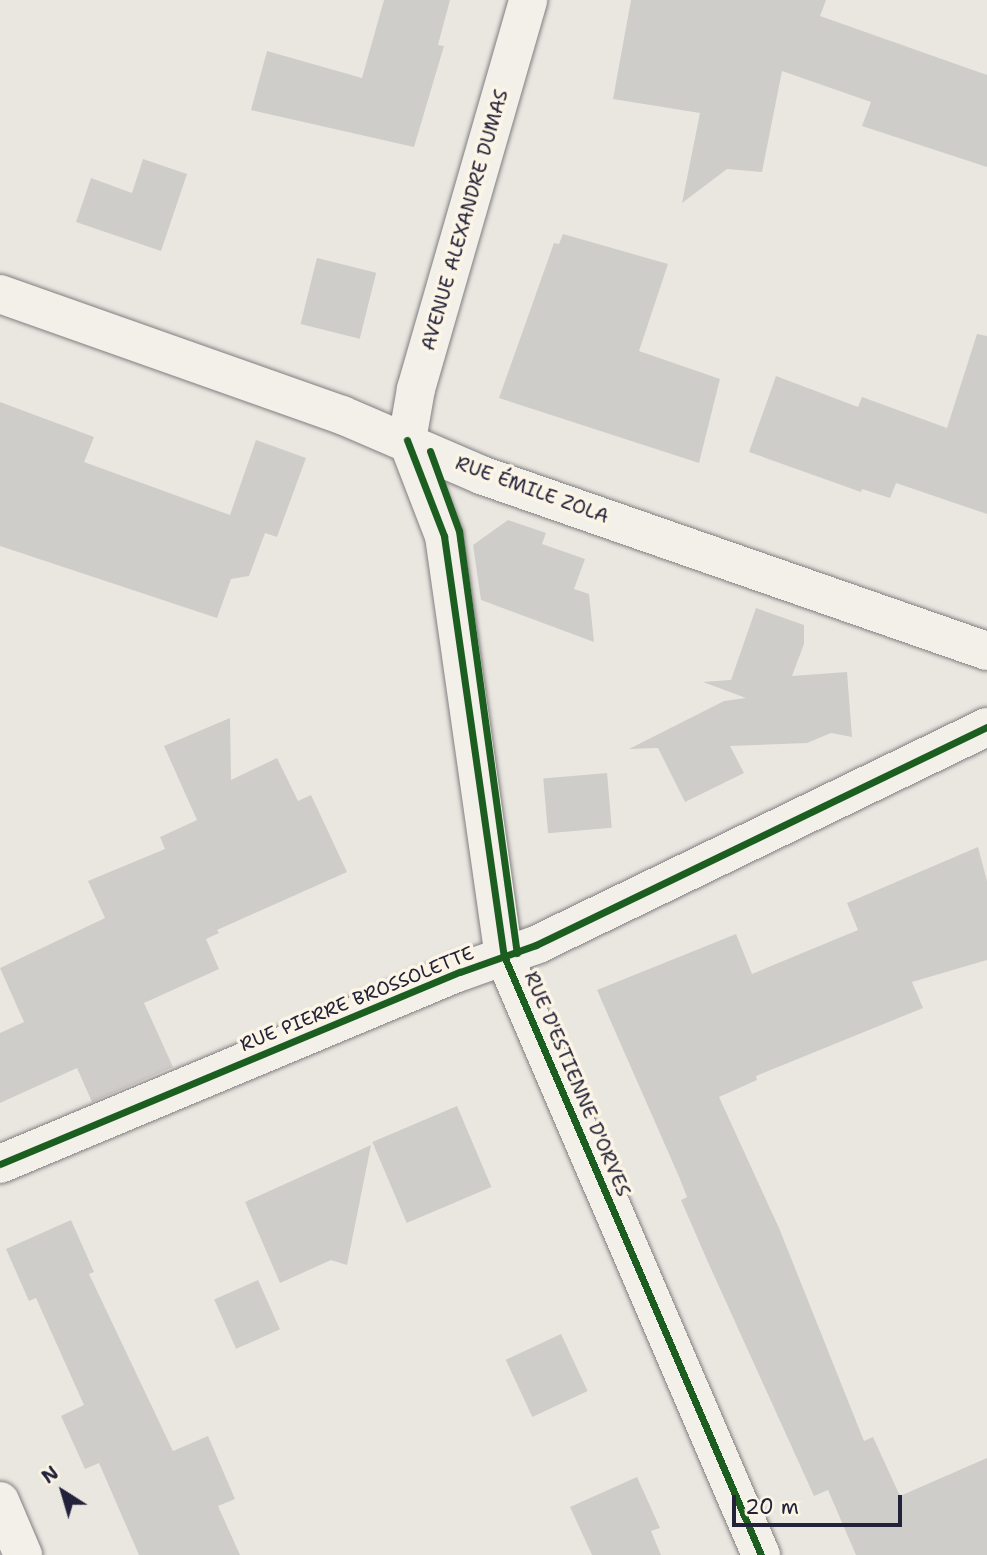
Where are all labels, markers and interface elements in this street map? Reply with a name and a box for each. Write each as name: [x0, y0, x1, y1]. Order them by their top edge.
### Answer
street label: AVENUE ALEXANDRE DUMAS: [417, 87, 513, 353]
street label: RUE ÉMILE ZOLA: [452, 452, 612, 528]
street label: RUE PIERRE BROSSOLETTE: [237, 942, 477, 1056]
street label: RUE D'ESTIENNE D'ORVES: [519, 968, 635, 1200]
north arrow: [28, 1457, 98, 1527]
text: N: [37, 1460, 64, 1489]
scale bar: [735, 1482, 905, 1526]
text: 20 m: [745, 1493, 799, 1521]

